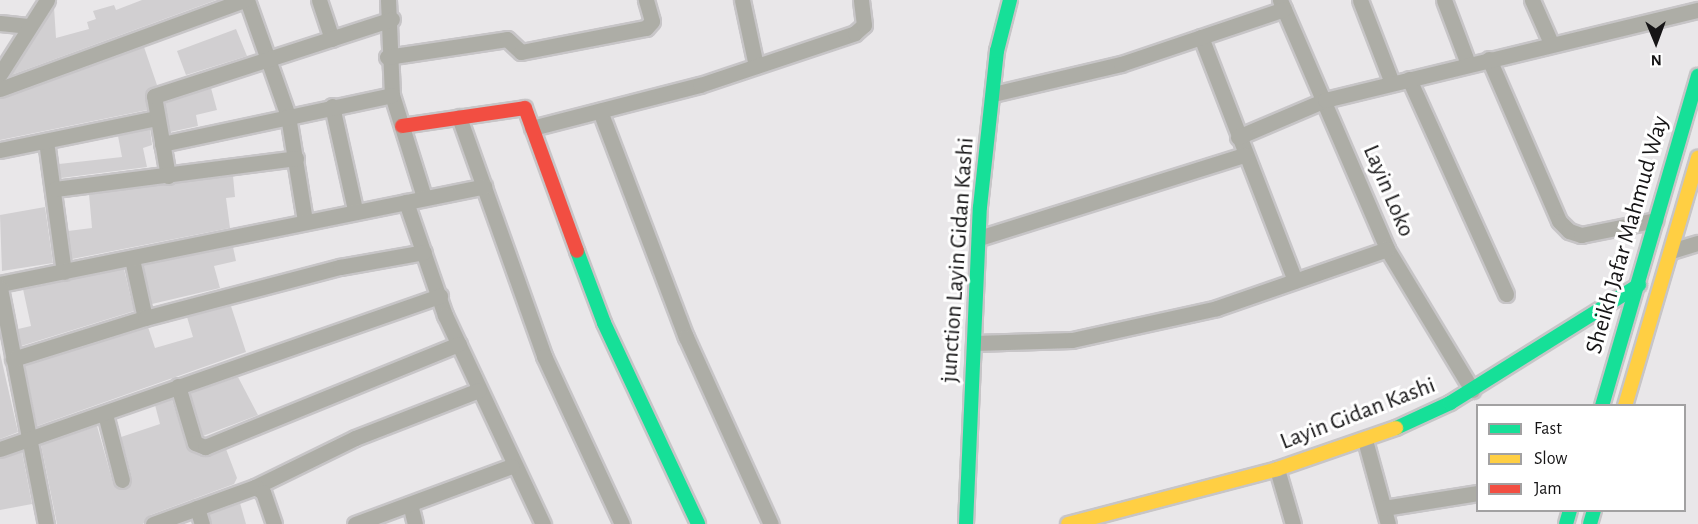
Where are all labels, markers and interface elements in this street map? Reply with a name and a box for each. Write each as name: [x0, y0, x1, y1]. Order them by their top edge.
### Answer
north arrow: [1626, 12, 1686, 72]
text: N: [1651, 52, 1662, 68]
street label: Sheikh Jafar Mahmud Way: [1580, 113, 1676, 357]
street label: junction Layin Gidan Kashi: [935, 137, 981, 383]
street label: Layin Loko: [1356, 141, 1420, 241]
street label: Layin Gidan Kashi: [1276, 371, 1440, 457]
legend: [1476, 404, 1686, 512]
text: Fast: [1534, 420, 1562, 438]
text: Slow: [1534, 450, 1567, 468]
text: Jam: [1534, 480, 1562, 498]

